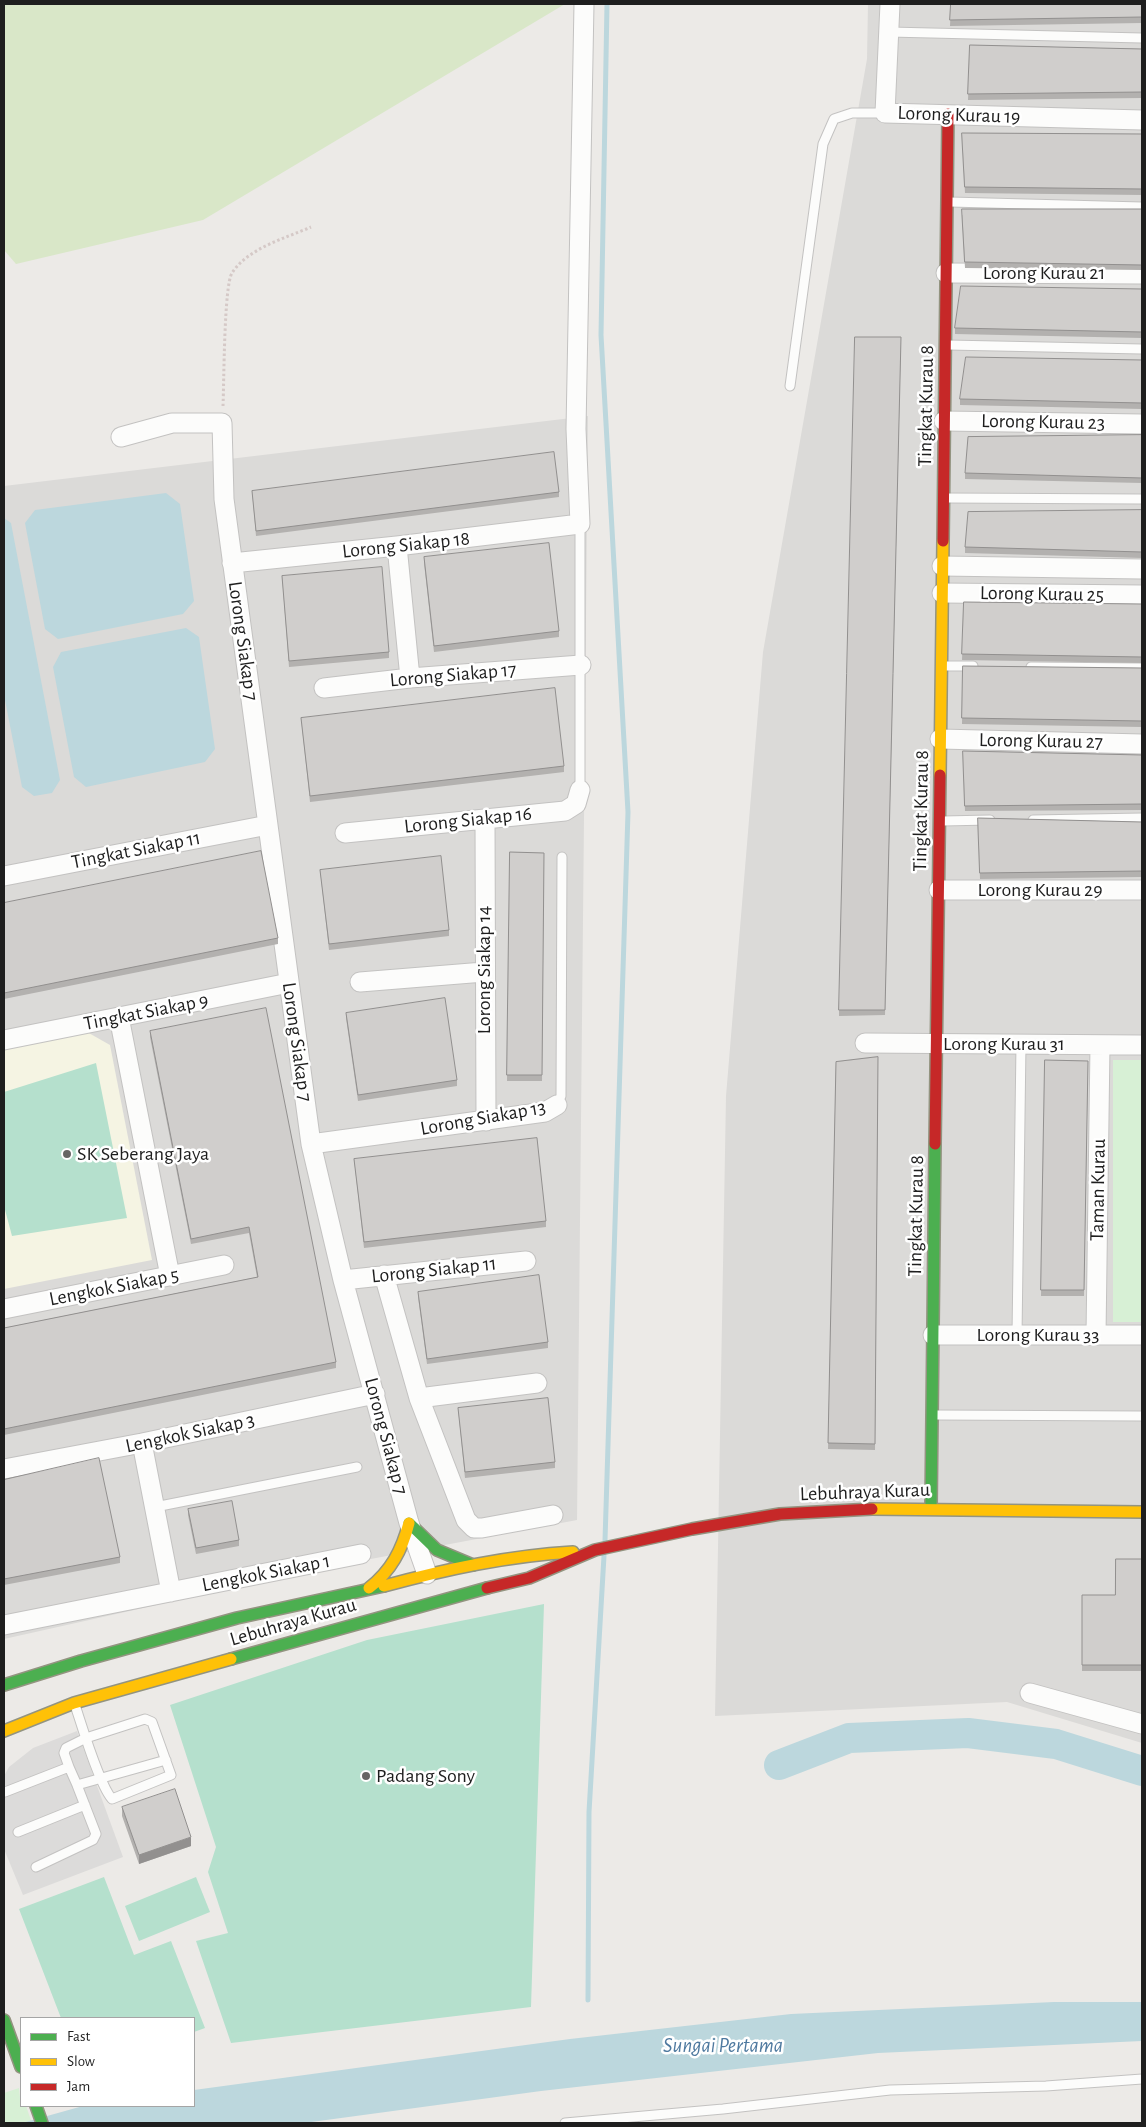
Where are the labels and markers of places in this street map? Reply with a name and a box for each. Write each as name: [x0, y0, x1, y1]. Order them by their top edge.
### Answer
place label: SK Seberang Jaya: [77, 1142, 209, 1166]
marker: SK Seberang Jaya: [61, 1148, 73, 1160]
place label: Padang Sony: [376, 1764, 475, 1788]
marker: Padang Sony: [360, 1770, 372, 1782]

